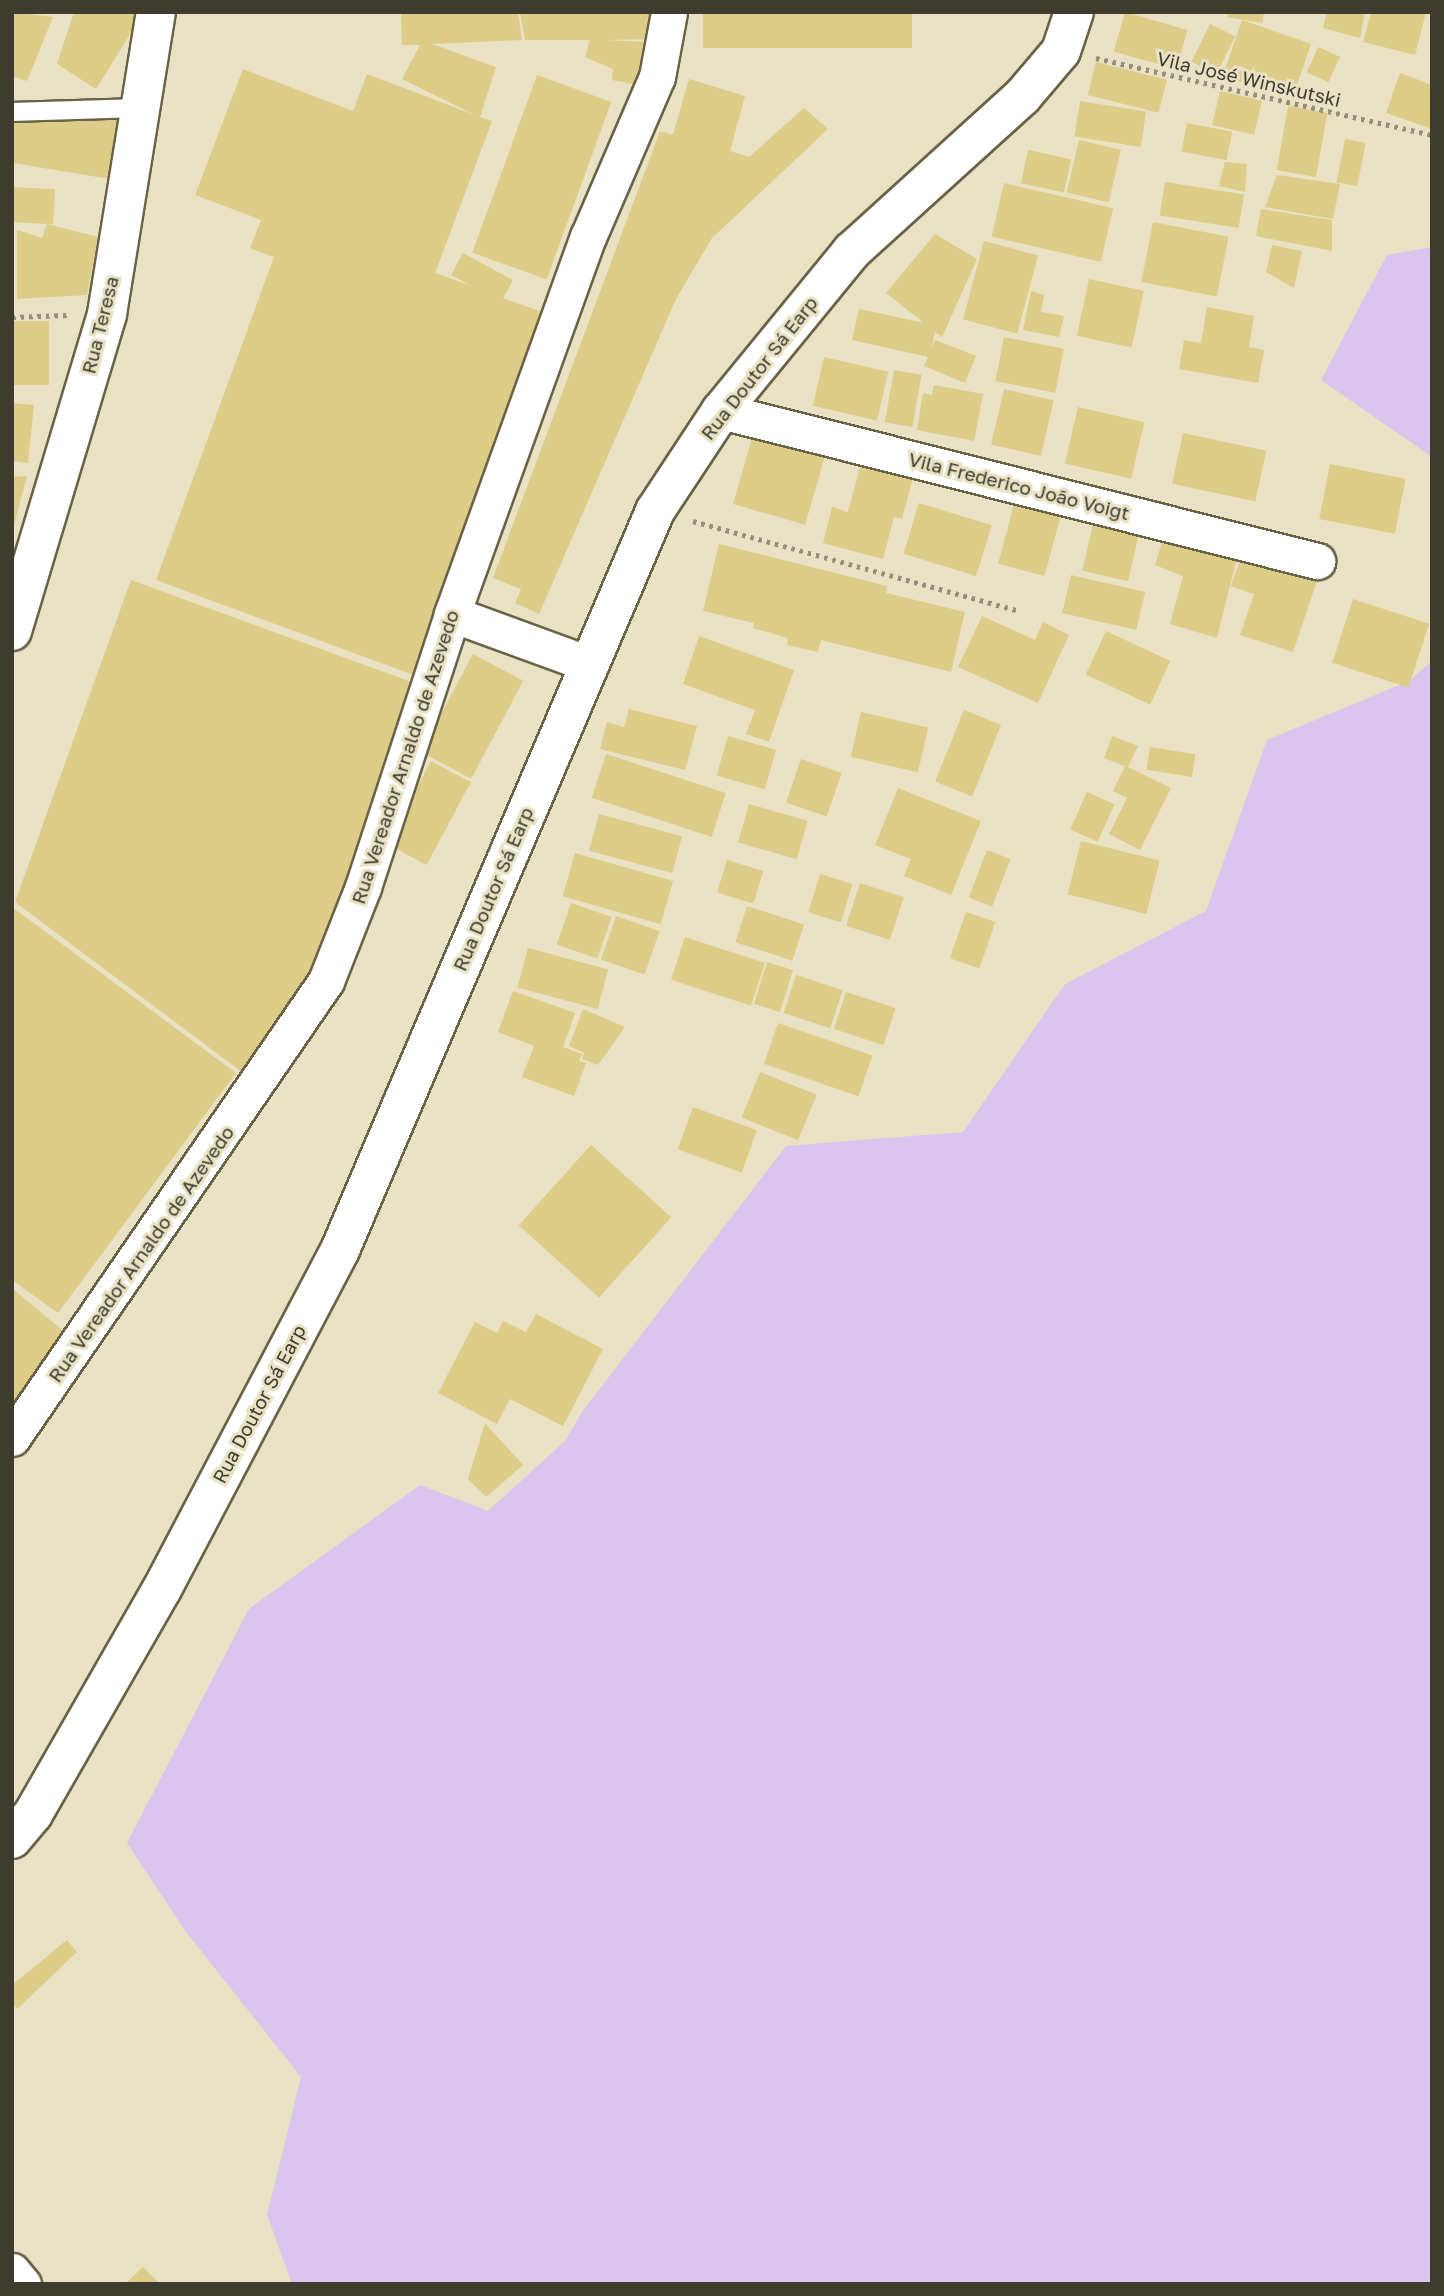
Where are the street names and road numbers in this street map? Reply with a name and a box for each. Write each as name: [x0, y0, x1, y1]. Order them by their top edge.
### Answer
street label: Vila José Winskutski: [1155, 47, 1343, 111]
street label: Rua Teresa: [77, 274, 123, 376]
street label: Rua Doutor Sá Earp: [696, 292, 822, 444]
street label: Vila Frederico João Voigt: [906, 447, 1132, 525]
street label: Rua Vereador Arnaldo de Azevedo: [347, 607, 463, 907]
street label: Rua Doutor Sá Earp: [448, 804, 538, 974]
street label: Rua Vereador Arnaldo de Azevedo: [43, 1121, 239, 1387]
street label: Rua Doutor Sá Earp: [208, 1321, 310, 1487]

